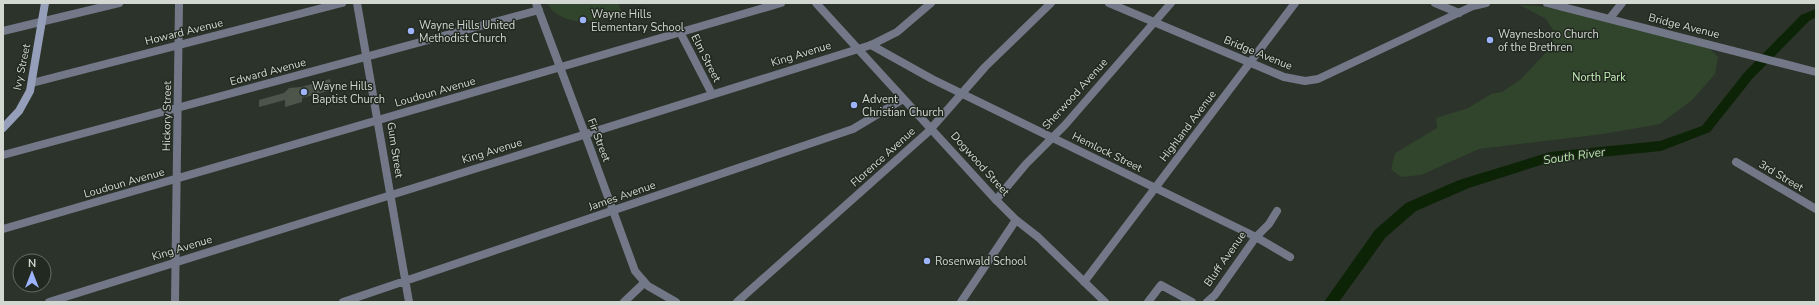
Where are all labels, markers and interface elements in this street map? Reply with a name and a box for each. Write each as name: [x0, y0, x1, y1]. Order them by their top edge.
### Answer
place label: Wayne Hills Elementary School: [591, 7, 685, 35]
street label: Bridge Avenue: [1647, 10, 1721, 42]
street label: Howard Avenue: [143, 15, 225, 49]
marker: Wayne Hills Elementary School: [578, 15, 588, 25]
place label: Wayne Hills United Methodist Church: [419, 18, 515, 46]
marker: Wayne Hills United Methodist Church: [406, 26, 416, 36]
place label: Waynesboro Church of the Brethren: [1498, 27, 1599, 55]
street label: Elm Street: [688, 31, 725, 85]
street label: Bridge Avenue: [1221, 32, 1295, 74]
marker: Waynesboro Church of the Brethren: [1485, 35, 1495, 45]
street label: King Avenue: [769, 38, 833, 70]
street label: Ivy Street: [10, 42, 34, 92]
street label: Edward Avenue: [228, 55, 308, 89]
street label: Sherwood Avenue: [1039, 55, 1111, 133]
park label: North Park: [1572, 70, 1626, 85]
street label: Loudoun Avenue: [393, 73, 477, 111]
place label: Wayne Hills Baptist Church: [312, 79, 385, 107]
street label: Hickory Street: [159, 81, 175, 151]
marker: Wayne Hills Baptist Church: [299, 87, 309, 97]
street label: Highland Avenue: [1156, 87, 1220, 165]
place label: Advent Christian Church: [862, 92, 944, 120]
marker: Advent Christian Church: [849, 100, 859, 110]
street label: Fir Street: [584, 116, 614, 164]
street label: Gum Street: [383, 121, 407, 179]
street label: Florence Avenue: [847, 124, 919, 190]
street label: Dogwood Street: [947, 129, 1013, 199]
street label: Hemlock Street: [1069, 129, 1145, 176]
street label: King Avenue: [460, 135, 524, 167]
water label: South River: [1542, 144, 1607, 168]
street label: 3rd Street: [1756, 157, 1806, 195]
street label: Loudoun Avenue: [82, 164, 166, 202]
street label: James Avenue: [585, 177, 658, 215]
street label: Bluff Avenue: [1200, 228, 1250, 290]
street label: King Avenue: [150, 232, 214, 264]
north arrow: [12, 253, 52, 293]
place label: Rosenwald School: [935, 254, 1027, 269]
text: N: [28, 256, 36, 271]
marker: Rosenwald School: [922, 256, 932, 266]

